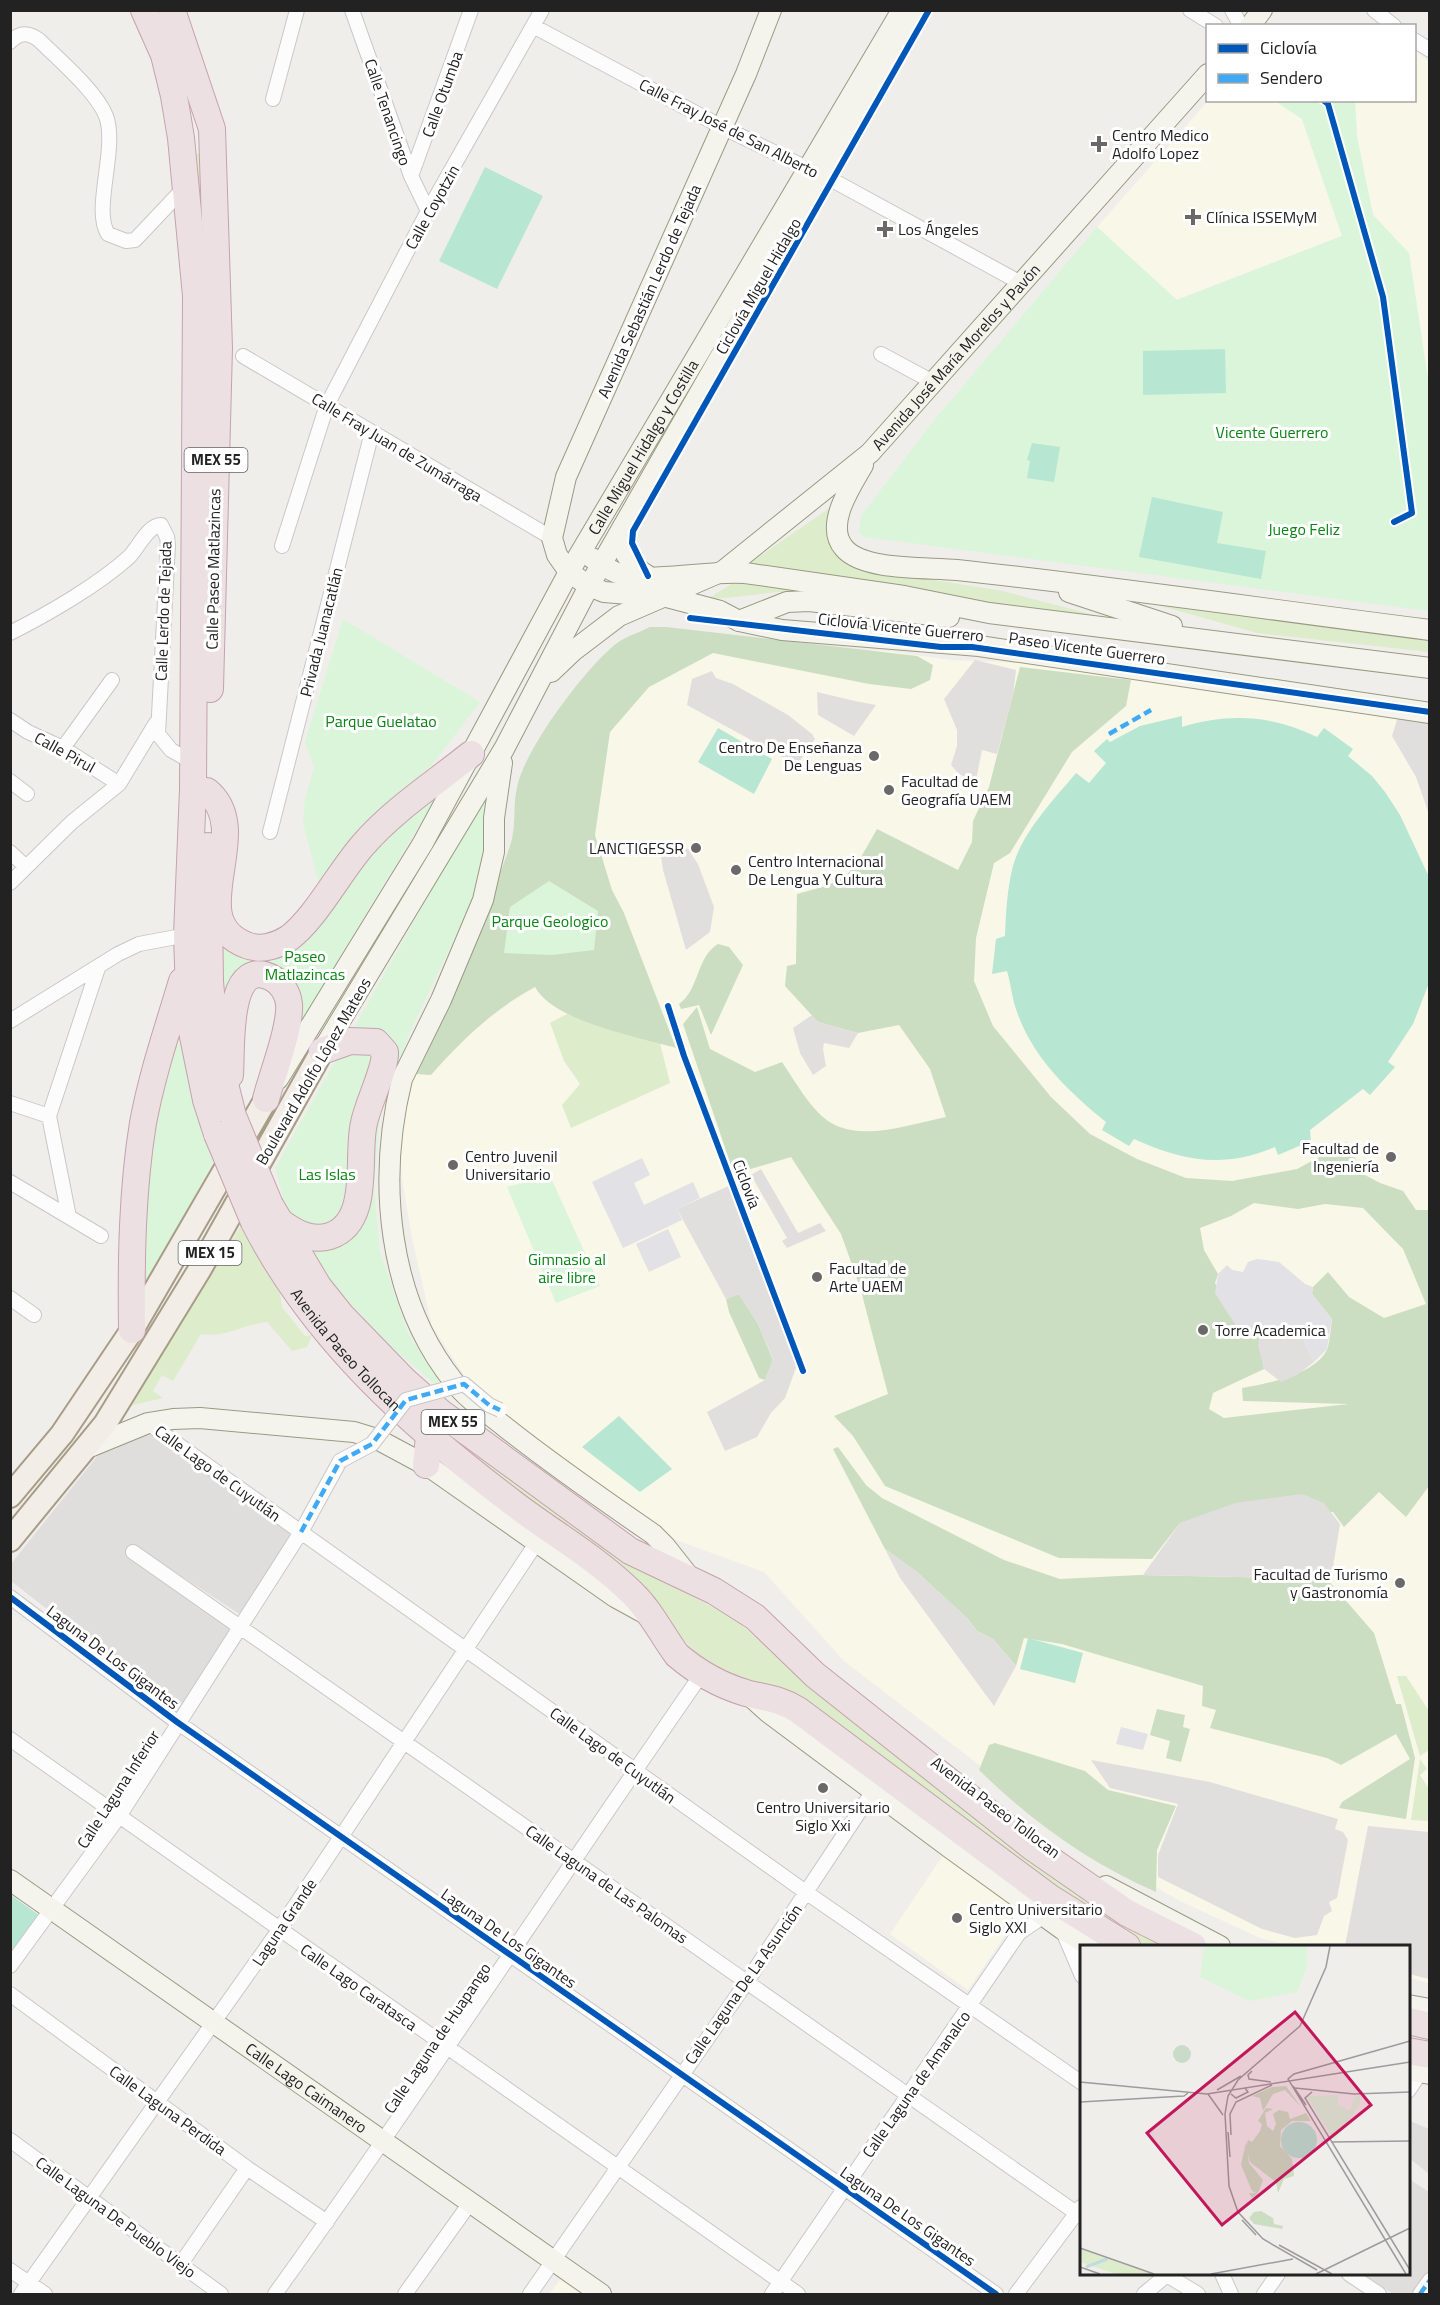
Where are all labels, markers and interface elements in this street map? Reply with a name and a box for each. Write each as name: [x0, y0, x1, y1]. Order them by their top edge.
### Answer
legend: [1206, 24, 1416, 102]
text: Ciclovía: [1260, 34, 1317, 61]
street label: Calle Otumba: [415, 48, 469, 140]
street label: Calle Tenancingo: [358, 55, 418, 169]
text: Sendero: [1260, 64, 1323, 91]
street label: Calle Fray José de San Alberto: [635, 72, 823, 184]
place label: Centro Medico Adolfo Lopez: [1112, 123, 1209, 165]
marker: Centro Medico Adolfo Lopez: [1090, 135, 1108, 153]
street label: Calle Coyotzin: [399, 160, 465, 254]
street label: Avenida Sebastián Lerdo de Tejada: [591, 180, 707, 402]
place label: Clínica ISSEMyM: [1206, 205, 1317, 229]
marker: Clínica ISSEMyM: [1184, 208, 1202, 226]
street label: Ciclovía Miguel Hidalgo: [709, 213, 807, 359]
place label: Los Ángeles: [898, 217, 979, 241]
marker: Los Ángeles: [876, 220, 894, 238]
street label: Avenida José María Morelos y Pavón: [866, 258, 1046, 455]
street label: Calle Miguel Hidalgo y Costilla: [582, 355, 704, 539]
street label: Calle Fray Juan de Zumárraga: [307, 386, 487, 508]
park label: Vicente Guerrero: [1216, 420, 1328, 444]
road number: MEX 55: [184, 448, 248, 472]
street label: Calle Paseo Matlazincas: [200, 488, 226, 650]
park label: Juego Feliz: [1268, 517, 1340, 541]
street label: Calle Lerdo de Tejada: [149, 540, 177, 682]
street label: Privada Juanacatlán: [293, 565, 349, 699]
street label: Ciclovía Vicente Guerrero: [817, 606, 985, 648]
street label: Paseo Vicente Guerrero: [1007, 625, 1167, 671]
park label: Parque Guelatao: [325, 709, 437, 733]
street label: Calle Pirul: [30, 725, 100, 779]
place label: Centro De Enseñanza De Lenguas: [718, 735, 862, 777]
marker: Centro De Enseñanza De Lenguas: [867, 749, 881, 763]
place label: Facultad de Geografía UAEM: [901, 769, 1012, 811]
marker: Facultad de Geografía UAEM: [882, 783, 896, 797]
place label: LANCTIGESSR: [589, 836, 684, 860]
marker: LANCTIGESSR: [689, 841, 703, 855]
place label: Centro Internacional De Lengua Y Cultura: [748, 849, 884, 891]
marker: Centro Internacional De Lengua Y Cultura: [729, 863, 743, 877]
park label: Parque Geologico: [492, 909, 608, 933]
park label: Paseo Matlazincas: [265, 944, 345, 986]
street label: Boulevard Adolfo López Mateos: [249, 973, 377, 1169]
place label: Facultad de Ingeniería: [1302, 1136, 1379, 1178]
place label: Centro Juvenil Universitario: [465, 1144, 558, 1186]
marker: Facultad de Ingeniería: [1384, 1150, 1398, 1164]
street label: Ciclovía: [727, 1156, 767, 1212]
marker: Centro Juvenil Universitario: [446, 1158, 460, 1172]
park label: Las Islas: [298, 1162, 356, 1186]
road number: MEX 15: [178, 1241, 242, 1265]
park label: Gimnasio al aire libre: [528, 1247, 606, 1289]
place label: Facultad de Arte UAEM: [829, 1256, 906, 1298]
marker: Facultad de Arte UAEM: [810, 1270, 824, 1284]
street label: Avenida Paseo Tollocan: [285, 1283, 407, 1416]
place label: Torre Academica: [1215, 1318, 1326, 1342]
marker: Torre Academica: [1196, 1323, 1210, 1337]
road number: MEX 55: [422, 1410, 484, 1434]
street label: Calle Lago de Cuyutlán: [150, 1419, 286, 1527]
place label: Facultad de Turismo y Gastronomía: [1253, 1562, 1388, 1604]
marker: Facultad de Turismo y Gastronomía: [1393, 1576, 1407, 1590]
street label: Laguna De Los Gigantes: [42, 1599, 184, 1715]
street label: Calle Lago de Cuyutlán: [545, 1701, 681, 1809]
street label: Calle Laguna Inferior: [71, 1725, 166, 1853]
street label: Avenida Paseo Tollocan: [926, 1750, 1066, 1864]
marker: Centro Universitario Siglo Xxi: [816, 1781, 830, 1795]
place label: Centro Universitario Siglo Xxi: [756, 1795, 890, 1837]
street label: Calle Laguna de Las Palomas: [521, 1819, 693, 1949]
street label: Laguna Grande: [246, 1873, 322, 1971]
street label: Laguna De Los Gigantes: [436, 1882, 582, 1994]
place label: Centro Universitario Siglo XXI: [969, 1897, 1103, 1939]
street label: Calle Laguna De La Asunción: [678, 1899, 808, 2069]
marker: Centro Universitario Siglo XXI: [950, 1911, 964, 1925]
street label: Calle Lago Caratasca: [296, 1938, 422, 2036]
inset map: [1080, 1945, 1410, 2275]
street label: Calle Laguna de Huapango: [377, 1958, 497, 2118]
street label: Calle Laguna de Amanalco: [856, 2005, 976, 2163]
street label: Calle Lago Caimanero: [241, 2037, 372, 2139]
street label: Calle Laguna Perdida: [105, 2059, 231, 2161]
street label: Calle Laguna De Pueblo Viejo: [31, 2151, 201, 2283]
street label: Laguna De Los Gigantes: [835, 2160, 981, 2272]

